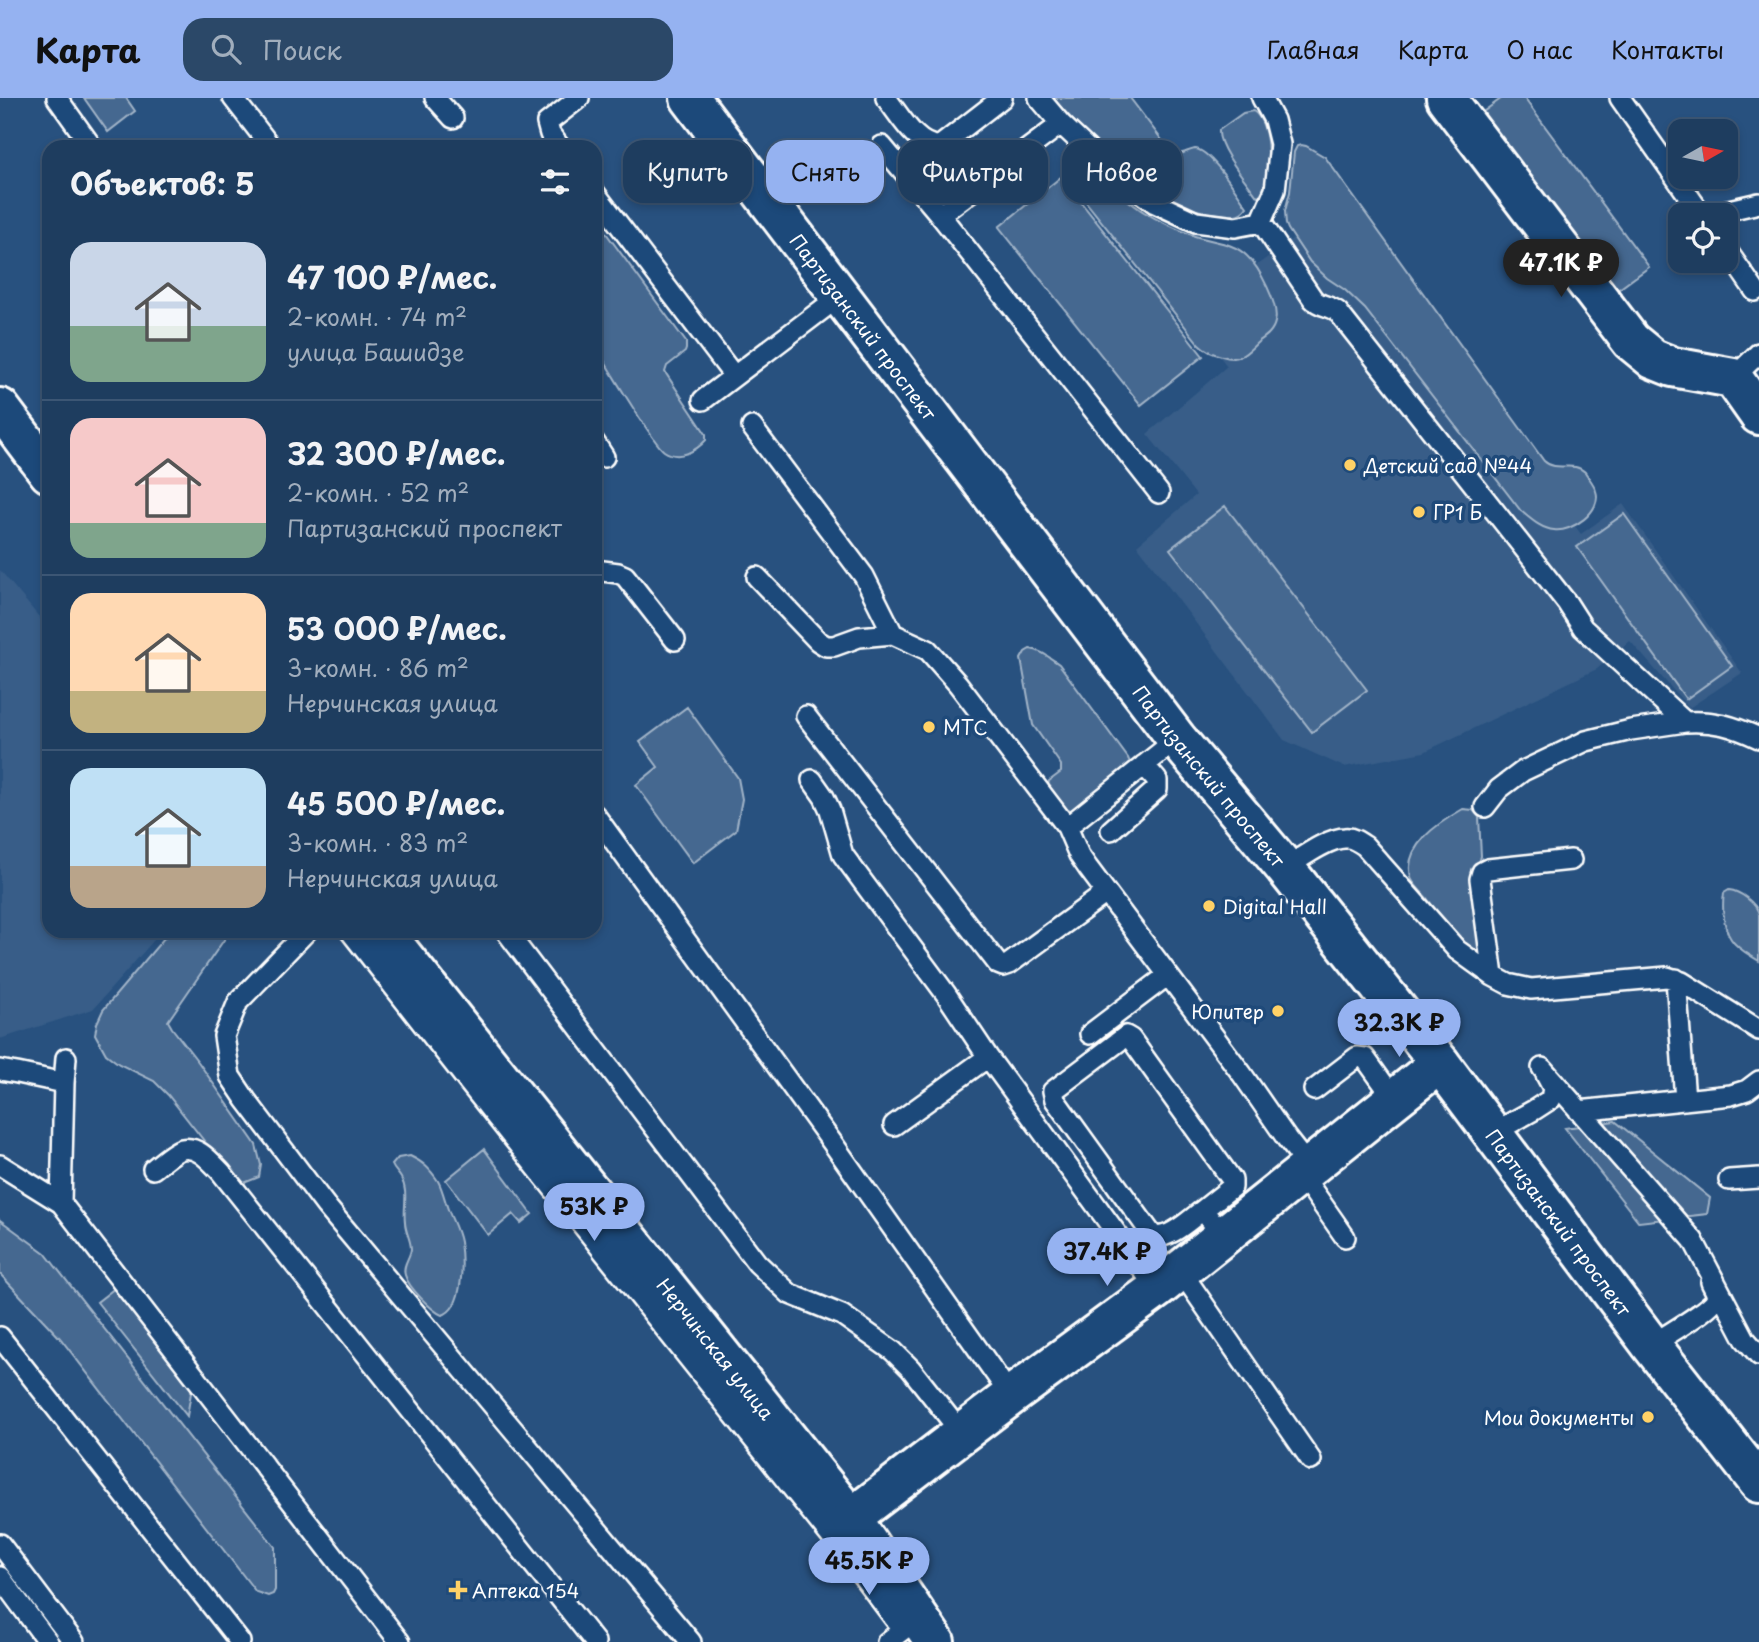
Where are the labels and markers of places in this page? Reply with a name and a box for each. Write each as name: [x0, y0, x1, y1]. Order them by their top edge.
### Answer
pin: 47.1K ₽: [1496, 240, 1626, 299]
place label: Детский сад №44: [1363, 451, 1532, 479]
marker: Детский сад №44: [1342, 457, 1358, 473]
place label: ГР1 Б: [1433, 498, 1482, 526]
marker: ГР1 Б: [1411, 504, 1427, 520]
place label: МТС: [943, 713, 988, 741]
marker: МТС: [921, 719, 937, 735]
place label: Digital Hall: [1223, 892, 1327, 920]
marker: Digital Hall: [1201, 898, 1217, 914]
place label: Юпитер: [1191, 997, 1264, 1025]
pin: 32.3K ₽: [1334, 1000, 1464, 1059]
marker: Юпитер: [1270, 1003, 1286, 1019]
pin: 53K ₽: [545, 1184, 643, 1243]
pin: 37.4K ₽: [1042, 1228, 1172, 1288]
place label: Мои документы: [1484, 1403, 1634, 1431]
marker: Мои документы: [1640, 1409, 1656, 1425]
pin: 45.5K ₽: [804, 1538, 934, 1597]
place label: Аптека 154: [472, 1576, 579, 1604]
marker: Аптека 154: [450, 1582, 466, 1598]

